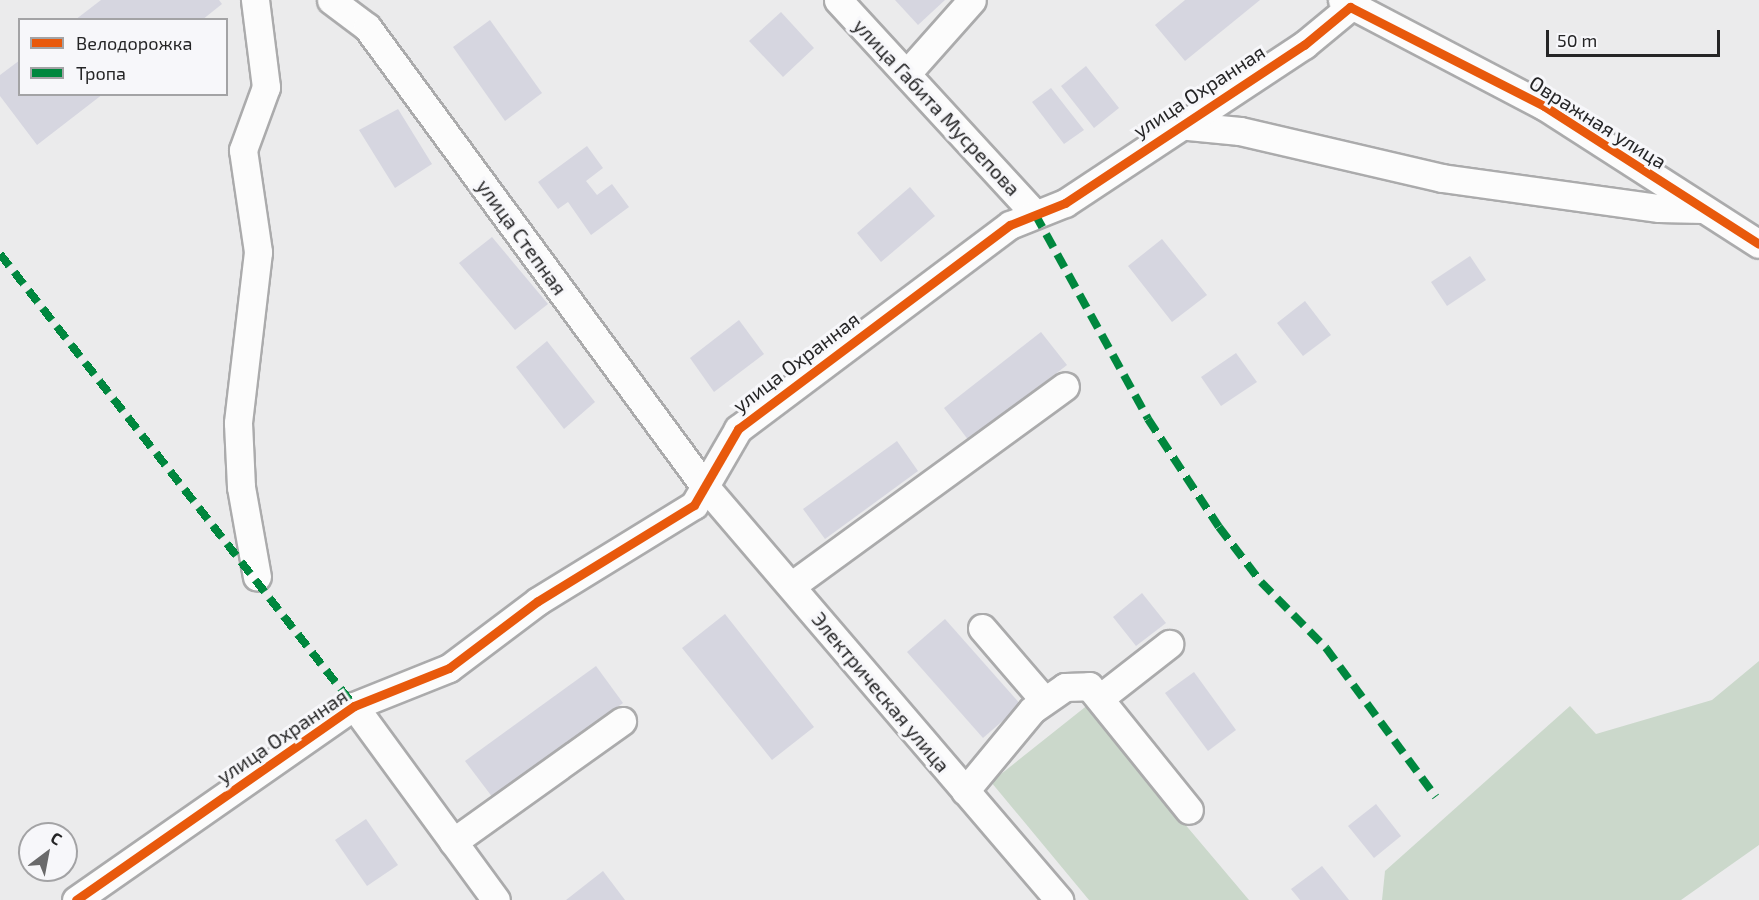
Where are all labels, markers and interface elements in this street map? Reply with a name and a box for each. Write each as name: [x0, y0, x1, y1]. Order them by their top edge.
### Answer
street label: улица Габита Мусрепова: [849, 13, 1025, 201]
legend: [18, 18, 228, 96]
scale bar: [1549, 18, 1723, 56]
text: 50 m: [1557, 29, 1597, 51]
text: Велодорожка: [76, 32, 192, 54]
street label: улица Охранная: [1129, 39, 1269, 143]
text: Тропа: [76, 62, 126, 84]
street label: Овражная улица: [1525, 70, 1671, 174]
street label: улица Степная: [472, 174, 572, 300]
street label: улица Охранная: [728, 307, 864, 417]
street label: Электрическая улица: [807, 607, 955, 777]
street label: улица Охранная: [212, 684, 352, 788]
north arrow: [18, 822, 78, 882]
text: С: [48, 827, 66, 849]

